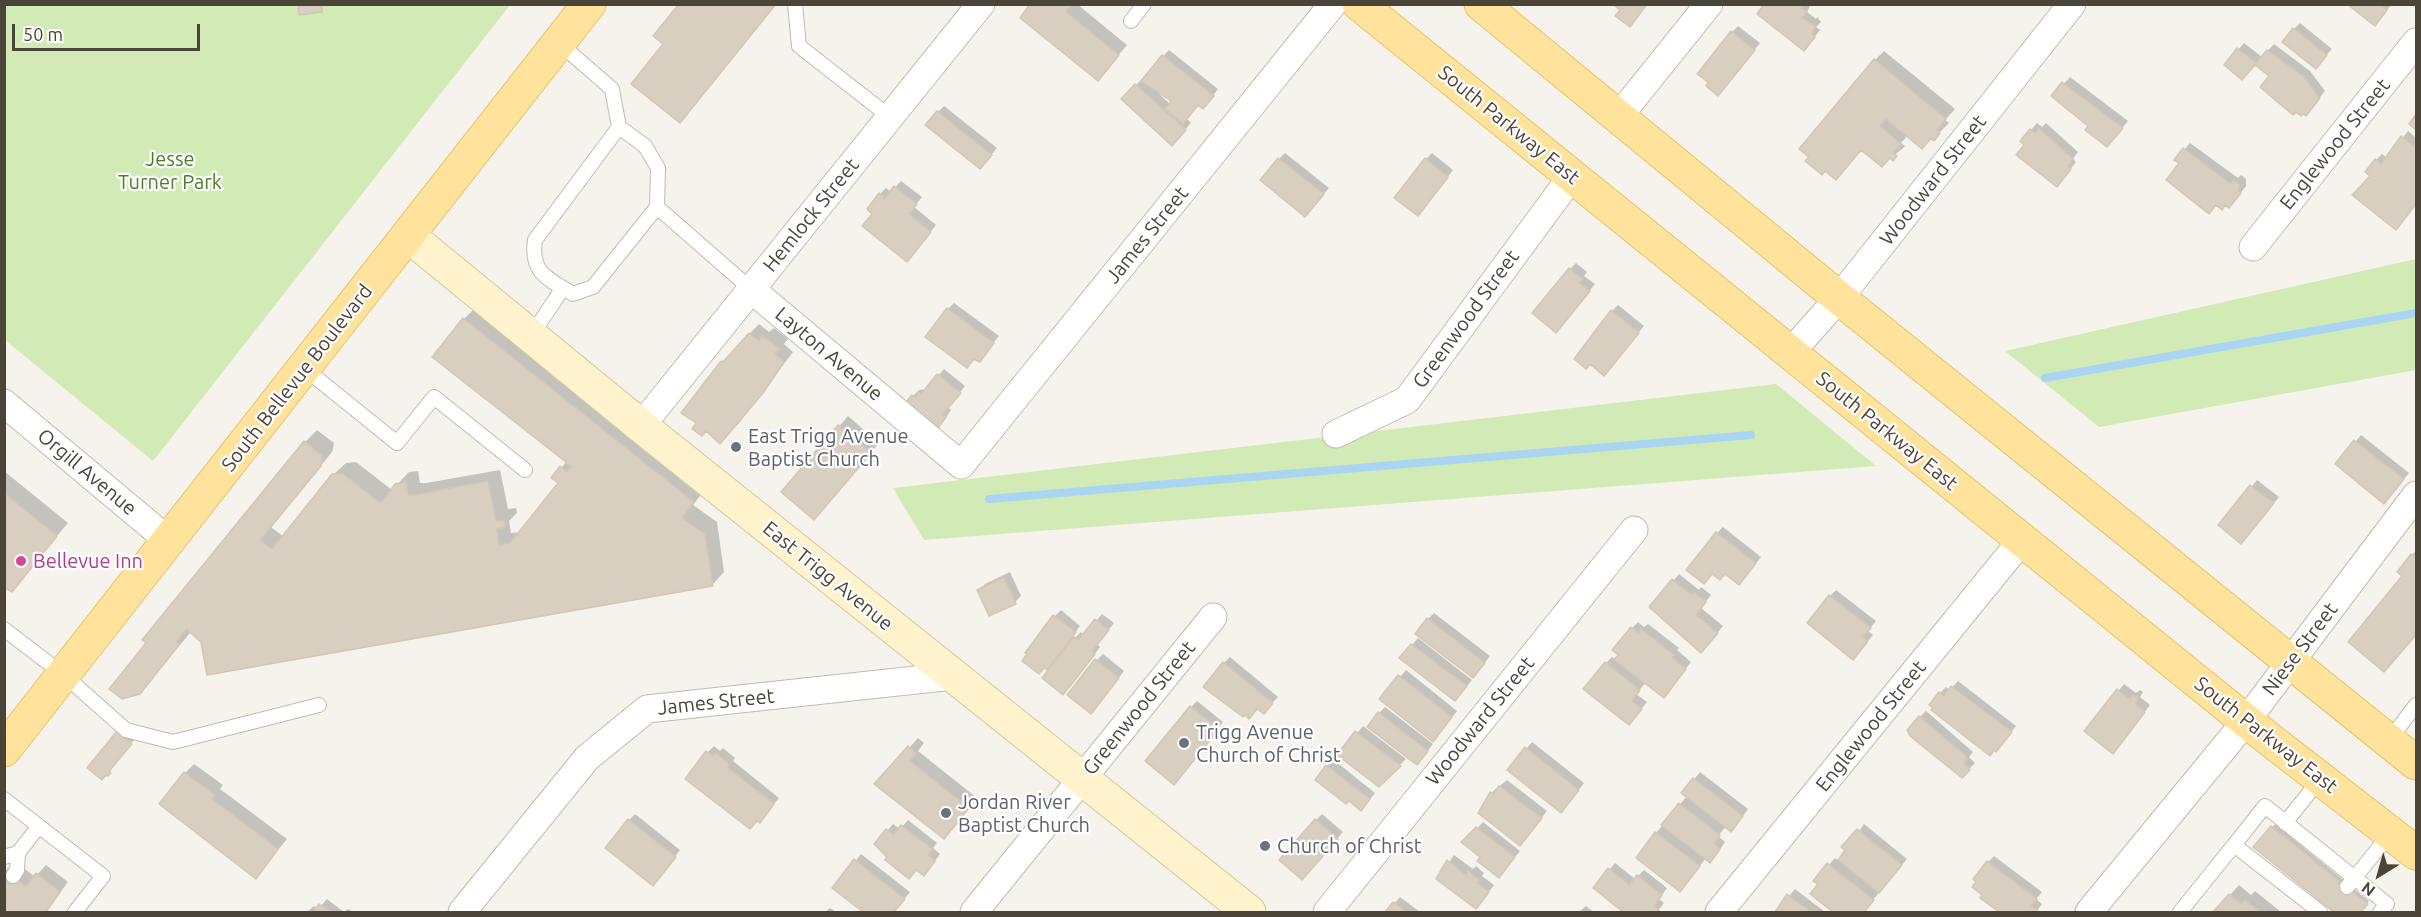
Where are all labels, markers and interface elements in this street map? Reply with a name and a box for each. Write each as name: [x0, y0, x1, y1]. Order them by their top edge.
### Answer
scale bar: [15, 12, 202, 50]
text: 50 m: [23, 24, 63, 44]
street label: South Parkway East: [1433, 61, 1585, 189]
street label: Englewood Street: [2275, 74, 2395, 214]
street label: Woodward Street: [1875, 110, 1991, 250]
park label: Jesse Turner Park: [118, 147, 222, 194]
street label: Hemlock Street: [758, 153, 864, 277]
street label: James Street: [1101, 182, 1193, 288]
street label: Greenwood Street: [1408, 245, 1524, 393]
street label: South Bellevue Boulevard: [216, 280, 378, 476]
street label: Layton Avenue: [770, 302, 888, 406]
street label: South Parkway East: [1811, 367, 1963, 495]
street label: Orgill Avenue: [33, 424, 141, 520]
place label: East Trigg Avenue Baptist Church: [748, 424, 908, 471]
marker: East Trigg Avenue Baptist Church: [729, 440, 743, 454]
street label: East Trigg Avenue: [758, 516, 898, 636]
place label: Bellevue Inn: [33, 549, 143, 573]
marker: Bellevue Inn: [14, 554, 28, 568]
street label: Niese Street: [2257, 598, 2343, 700]
street label: Greenwood Street: [1078, 636, 1200, 780]
street label: Woodward Street: [1421, 652, 1539, 790]
street label: Englewood Street: [1811, 656, 1931, 796]
street label: South Parkway East: [2190, 672, 2342, 798]
street label: James Street: [656, 684, 776, 720]
place label: Trigg Avenue Church of Christ: [1196, 720, 1341, 767]
marker: Trigg Avenue Church of Christ: [1177, 736, 1191, 750]
place label: Jordan River Baptist Church: [958, 790, 1090, 837]
marker: Jordan River Baptist Church: [939, 806, 953, 820]
place label: Church of Christ: [1277, 834, 1422, 858]
marker: Church of Christ: [1258, 839, 1272, 853]
north arrow: [2349, 845, 2409, 905]
text: N: [2358, 879, 2378, 900]

